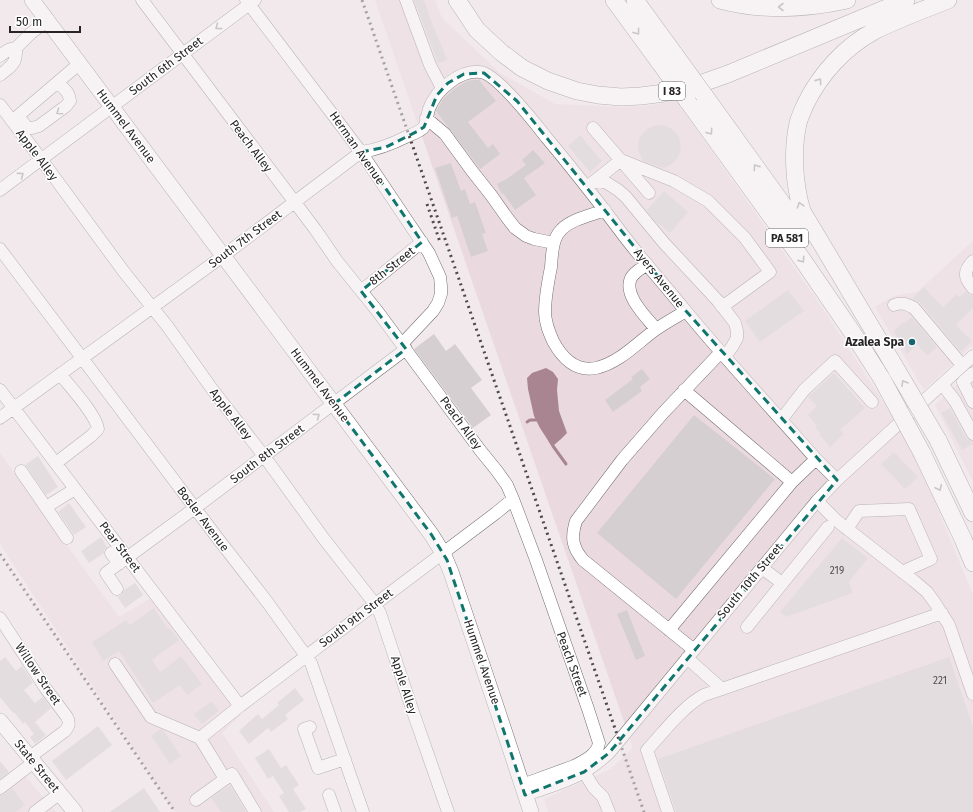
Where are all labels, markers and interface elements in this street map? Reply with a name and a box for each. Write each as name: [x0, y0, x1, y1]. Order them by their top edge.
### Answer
one-way arrow: [778, 3, 784, 11]
scale bar: [10, 8, 80, 34]
text: 50 m: [16, 15, 42, 29]
one-way arrow: [215, 23, 222, 30]
one-way arrow: [632, 27, 639, 34]
street label: South 6th Street: [126, 33, 206, 98]
one-way arrow: [814, 78, 822, 85]
road number: I 83: [659, 82, 685, 100]
street label: Hummel Avenue: [94, 86, 158, 166]
one-way arrow: [56, 107, 63, 114]
street label: Herman Avenue: [327, 109, 387, 187]
street label: Peach Alley: [227, 117, 275, 175]
street label: Apple Alley: [13, 127, 61, 183]
one-way arrow: [705, 127, 712, 134]
one-way arrow: [753, 164, 761, 171]
one-way arrow: [16, 173, 23, 180]
one-way arrow: [796, 202, 805, 209]
street label: South 7th Street: [206, 207, 285, 271]
road number: PA 581: [766, 229, 808, 247]
street label: 8th Street: [367, 244, 418, 288]
street label: Ayers Avenue: [631, 245, 687, 311]
one-way arrow: [797, 256, 805, 263]
place label: Azalea Spa: [844, 335, 904, 349]
marker: Azalea Spa: [907, 337, 917, 347]
street label: Hummel Avenue: [288, 345, 352, 425]
one-way arrow: [902, 380, 909, 387]
street label: Apple Alley: [207, 386, 255, 442]
street label: Peach Alley: [437, 394, 485, 452]
one-way arrow: [313, 414, 320, 421]
street label: South 8th Street: [227, 421, 307, 486]
street label: Bosler Avenue: [174, 484, 232, 554]
one-way arrow: [934, 484, 942, 491]
street label: Pear Street: [96, 519, 144, 576]
street label: South 10th Street: [714, 540, 786, 622]
house number: 219: [830, 565, 844, 577]
street label: South 9th Street: [316, 585, 396, 650]
street label: Hummel Avenue: [461, 618, 503, 706]
street label: Peach Street: [554, 630, 590, 699]
street label: Willow Street: [12, 640, 64, 708]
street label: Apple Alley: [388, 654, 420, 716]
house number: 221: [933, 675, 947, 687]
street label: State Street: [12, 737, 63, 796]

